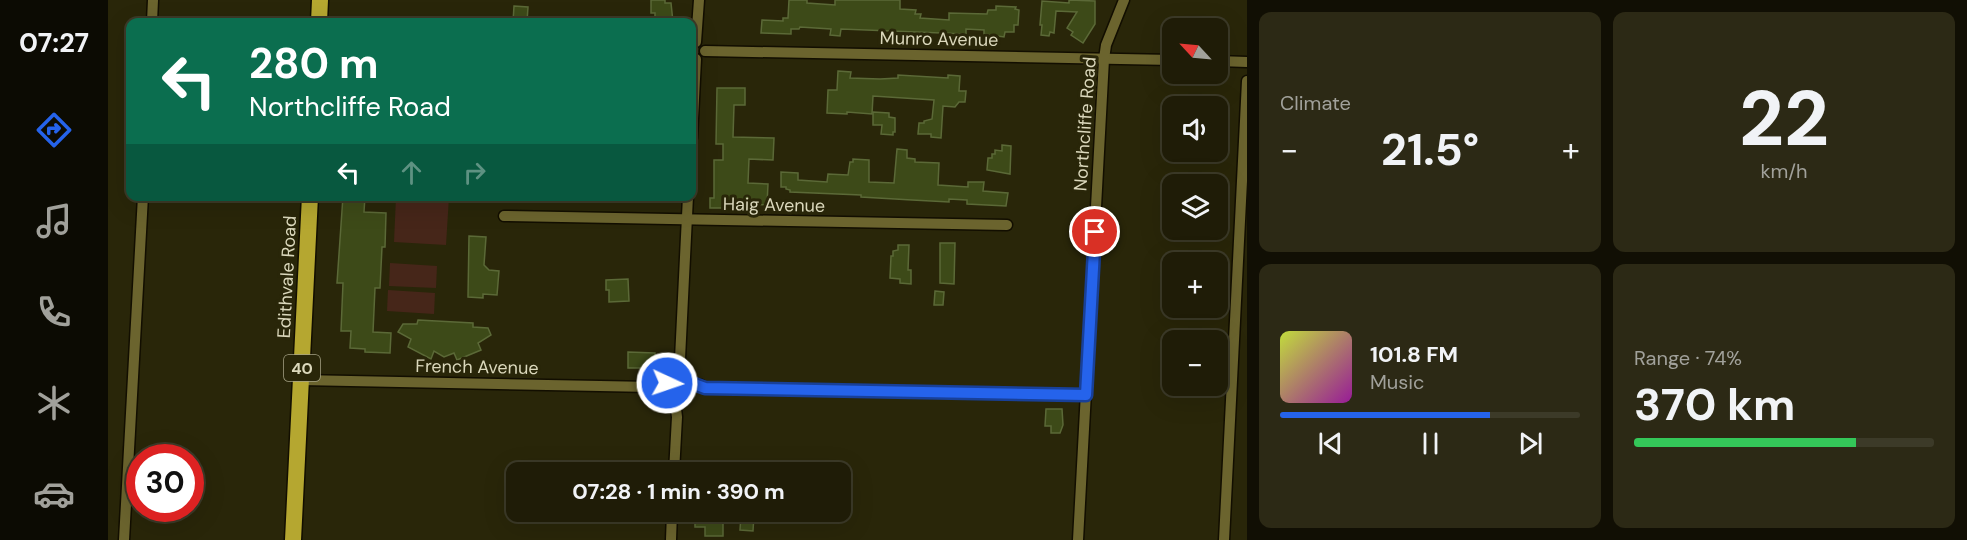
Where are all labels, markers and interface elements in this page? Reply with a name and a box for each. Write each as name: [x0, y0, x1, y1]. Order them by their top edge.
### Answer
north arrow: [1162, 18, 1228, 84]
map controls: [1162, 18, 1228, 396]
text: 07:27: [19, 25, 89, 60]
street label: Munro Avenue: [879, 26, 999, 52]
text: 280 m: [249, 36, 379, 91]
icon: left: [150, 42, 228, 120]
street label: Northcliffe Road: [1068, 56, 1102, 192]
text: 22: [1739, 68, 1829, 169]
text: Northcliffe Road: [249, 89, 451, 124]
text: Climate: [1280, 90, 1351, 116]
button: sound: [1162, 96, 1228, 162]
icon: directions: [33, 109, 75, 151]
text: 21.5°: [1381, 120, 1479, 179]
text: −: [1280, 128, 1298, 171]
text: +: [1562, 128, 1580, 171]
icon: left: [332, 156, 365, 189]
icon: ahead: [395, 156, 428, 189]
icon: right: [458, 156, 491, 189]
text: km/h: [1760, 158, 1808, 184]
button: layers: [1162, 174, 1228, 240]
street label: Haig Avenue: [723, 192, 825, 218]
icon: music: [33, 200, 75, 242]
pin: [1069, 206, 1120, 257]
street label: Edithvale Road: [272, 215, 302, 339]
icon: arrive: [1078, 215, 1111, 248]
button: +: [1162, 252, 1228, 318]
icon: phone: [33, 291, 75, 333]
button: −: [1162, 330, 1228, 396]
text: 101.8 FM: [1370, 340, 1458, 369]
text: Range · 74%: [1634, 345, 1742, 371]
position arrow: [635, 351, 699, 415]
street label: French Avenue: [415, 354, 539, 380]
road number: 40: [284, 355, 320, 381]
text: Music: [1370, 369, 1425, 395]
text: 370 km: [1634, 375, 1795, 434]
icon: climate: [33, 382, 75, 424]
icon: previous: [1314, 427, 1347, 460]
icon: pause: [1414, 427, 1447, 460]
icon: next: [1514, 427, 1547, 460]
speed limit sign: 30: [126, 444, 204, 522]
icon: car: [33, 473, 75, 515]
text: 07:28 · 1 min · 390 m: [572, 477, 785, 506]

